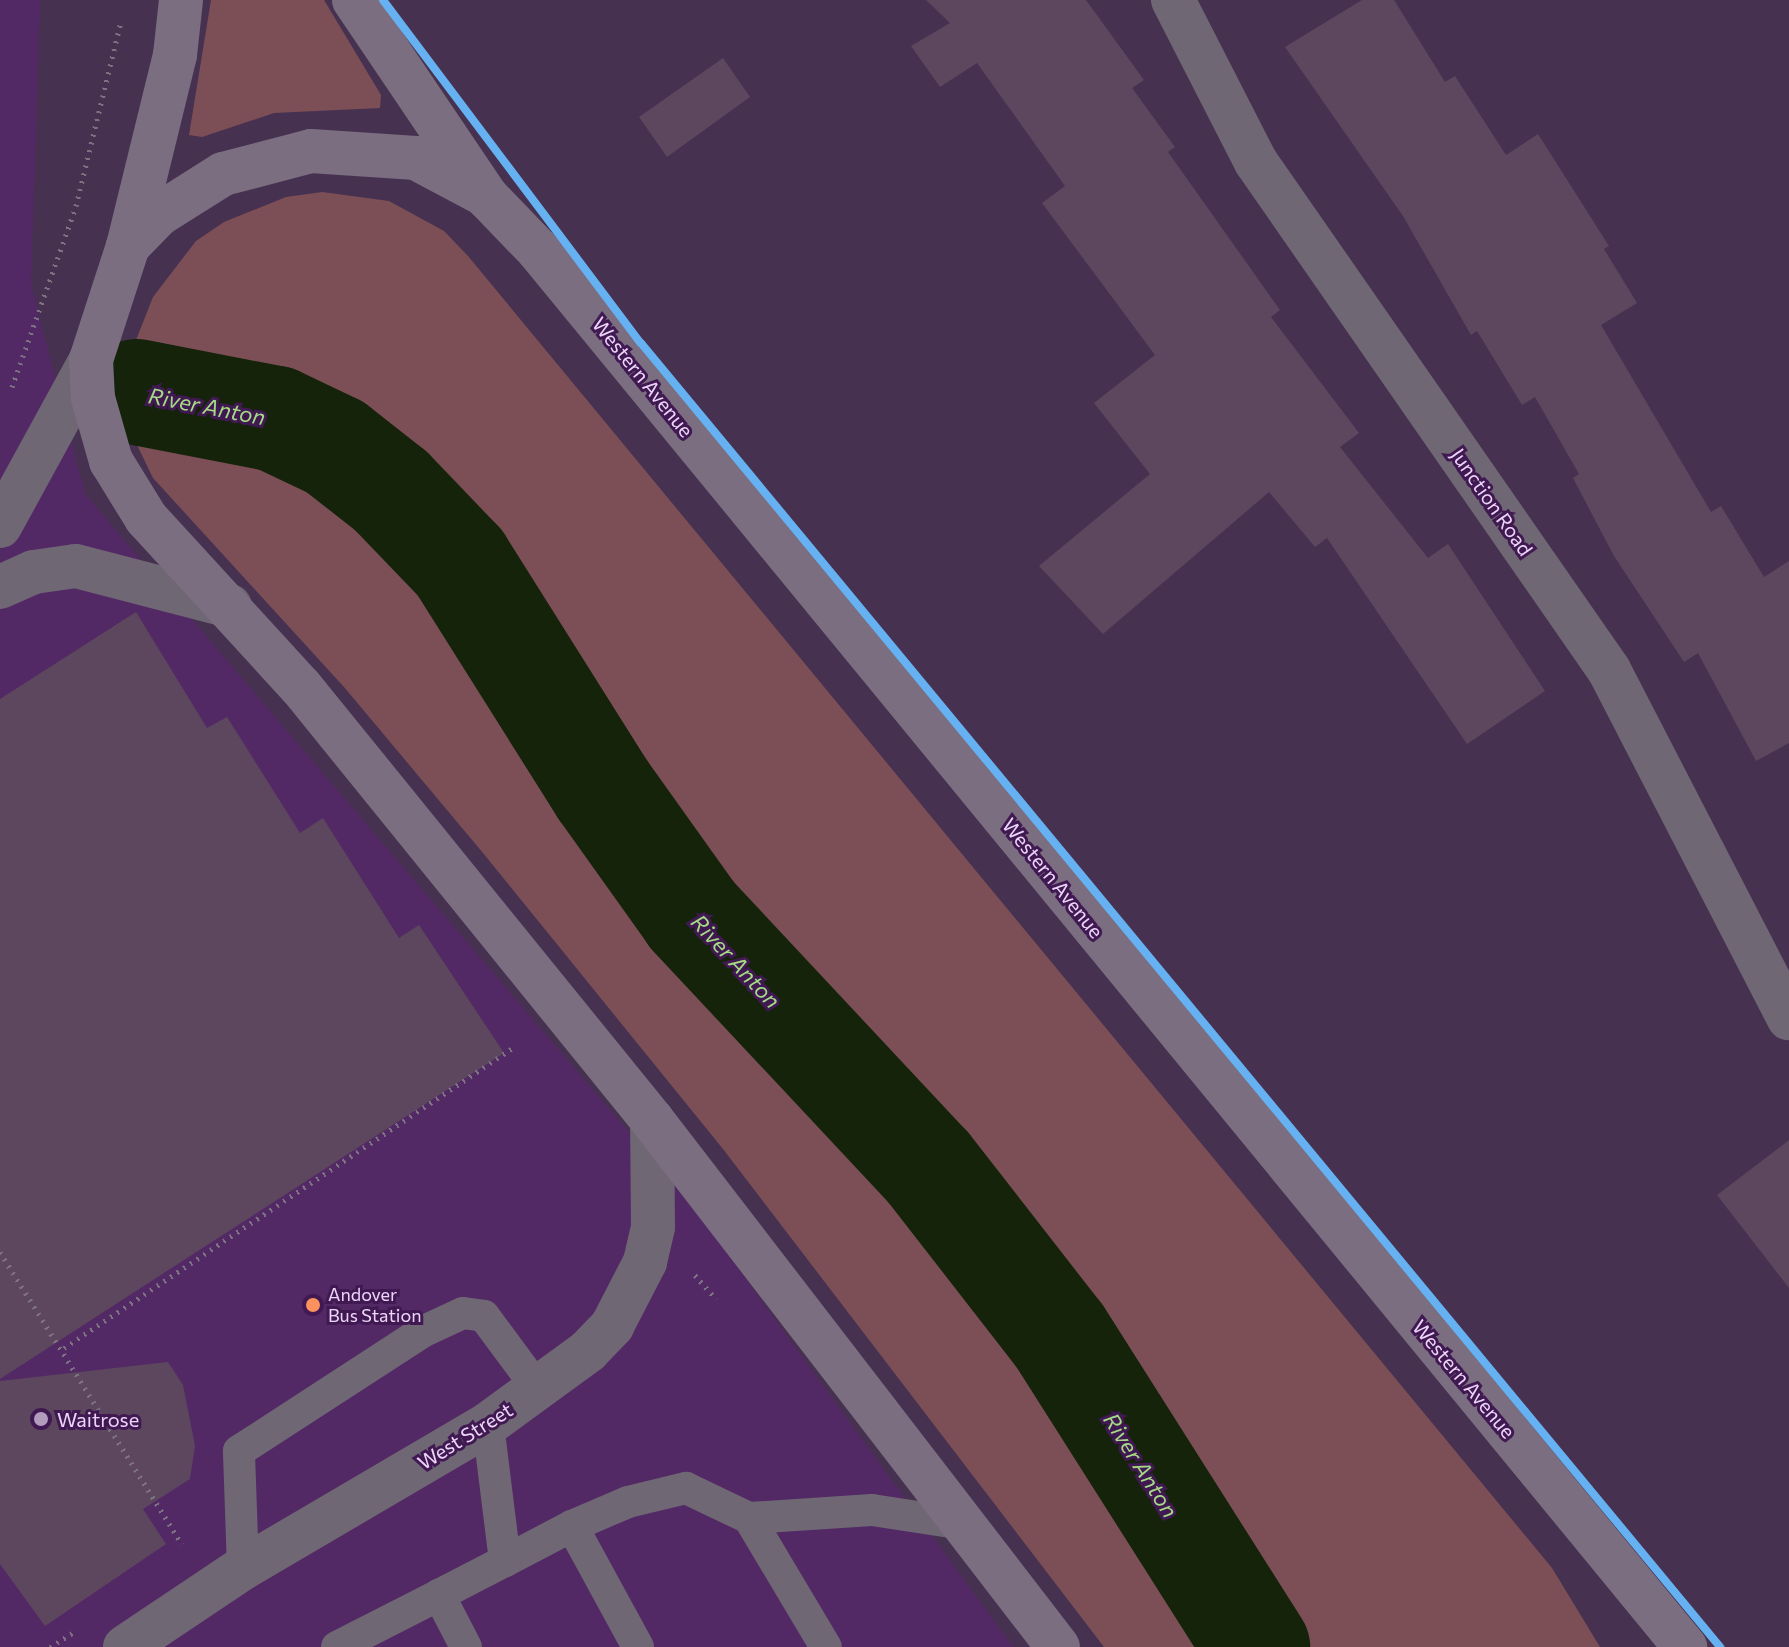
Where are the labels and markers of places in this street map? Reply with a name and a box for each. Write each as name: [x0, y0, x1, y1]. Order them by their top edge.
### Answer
place label: Andover Bus Station: [328, 1284, 422, 1326]
marker: Andover Bus Station: [305, 1297, 321, 1313]
place label: Waitrose: [57, 1407, 139, 1431]
marker: Waitrose: [32, 1410, 50, 1428]

